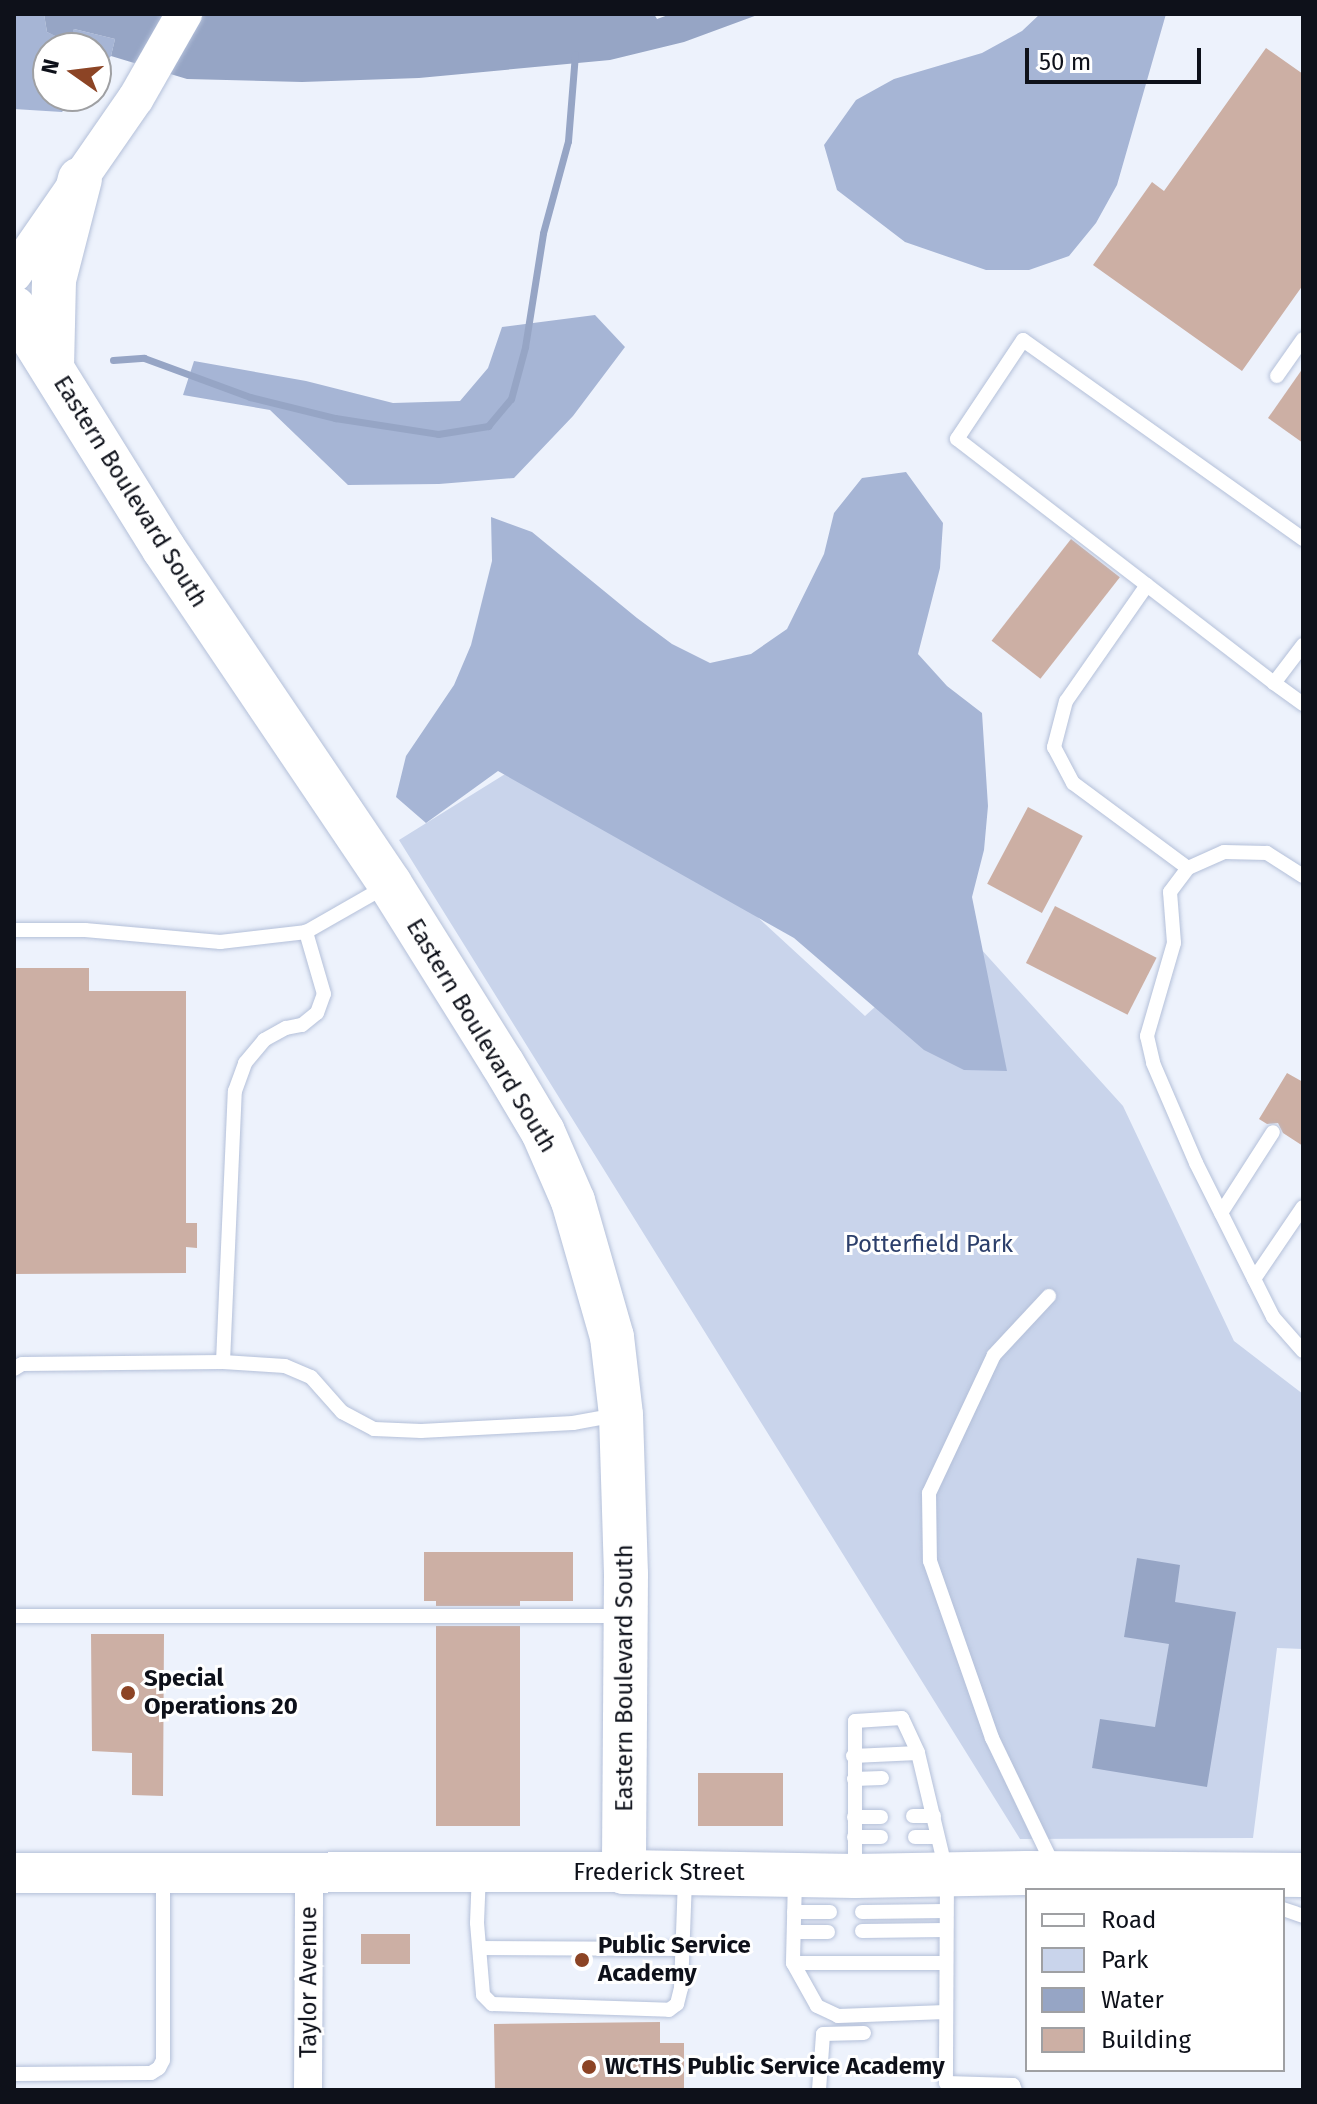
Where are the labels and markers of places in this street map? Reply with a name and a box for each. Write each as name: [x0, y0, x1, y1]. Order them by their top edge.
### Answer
place label: Special Operations 20: [144, 1665, 298, 1721]
marker: Special Operations 20: [119, 1684, 137, 1702]
place label: Public Service Academy: [598, 1932, 751, 1988]
marker: Public Service Academy: [573, 1951, 591, 1969]
place label: WCTHS Public Service Academy: [605, 2053, 945, 2081]
marker: WCTHS Public Service Academy: [580, 2058, 598, 2076]

